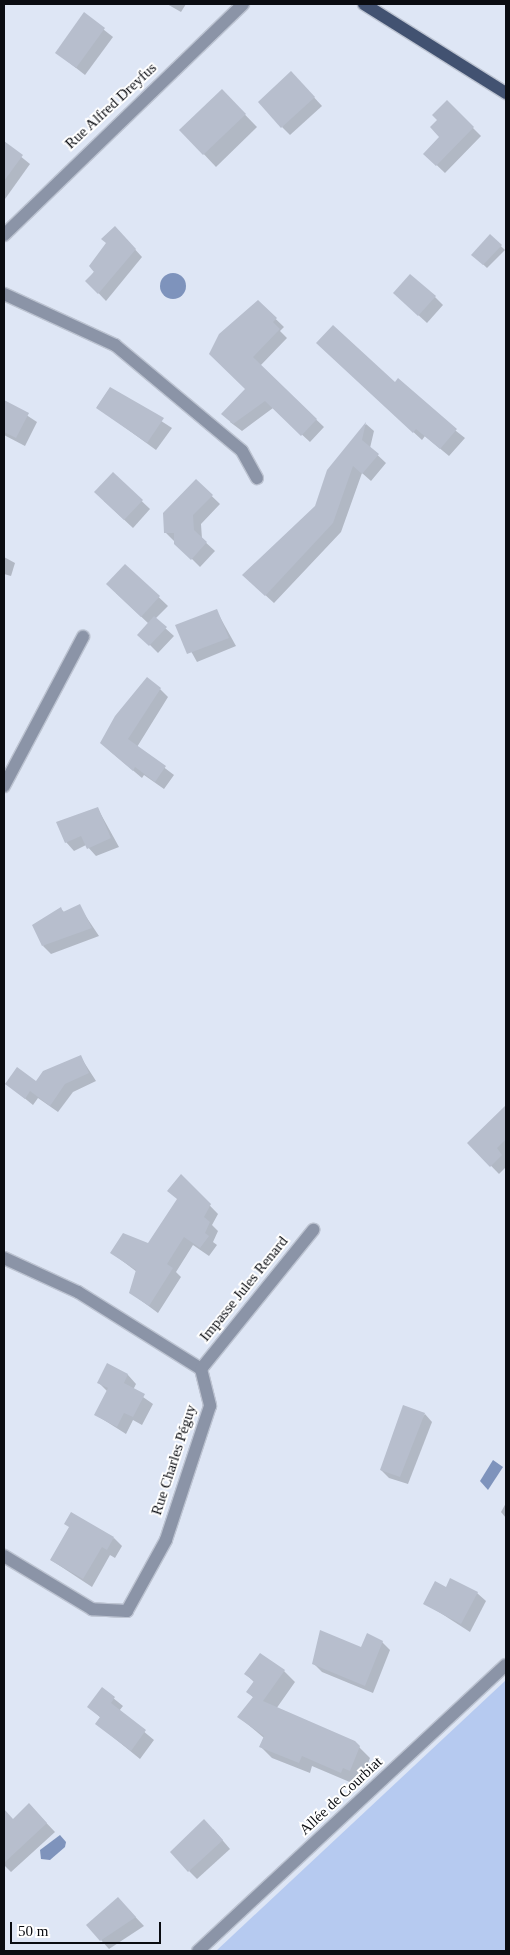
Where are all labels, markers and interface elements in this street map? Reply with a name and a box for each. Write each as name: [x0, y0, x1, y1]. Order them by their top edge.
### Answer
street label: Rue Alfred Dreyfus: [61, 59, 161, 153]
street label: Impasse Jules Renard: [196, 1233, 292, 1345]
street label: Rue Charles Péguy: [148, 1403, 200, 1517]
street label: Allée de Courbiat: [296, 1753, 386, 1839]
scale bar: [12, 1912, 164, 1944]
text: 50 m: [18, 1923, 48, 1939]

